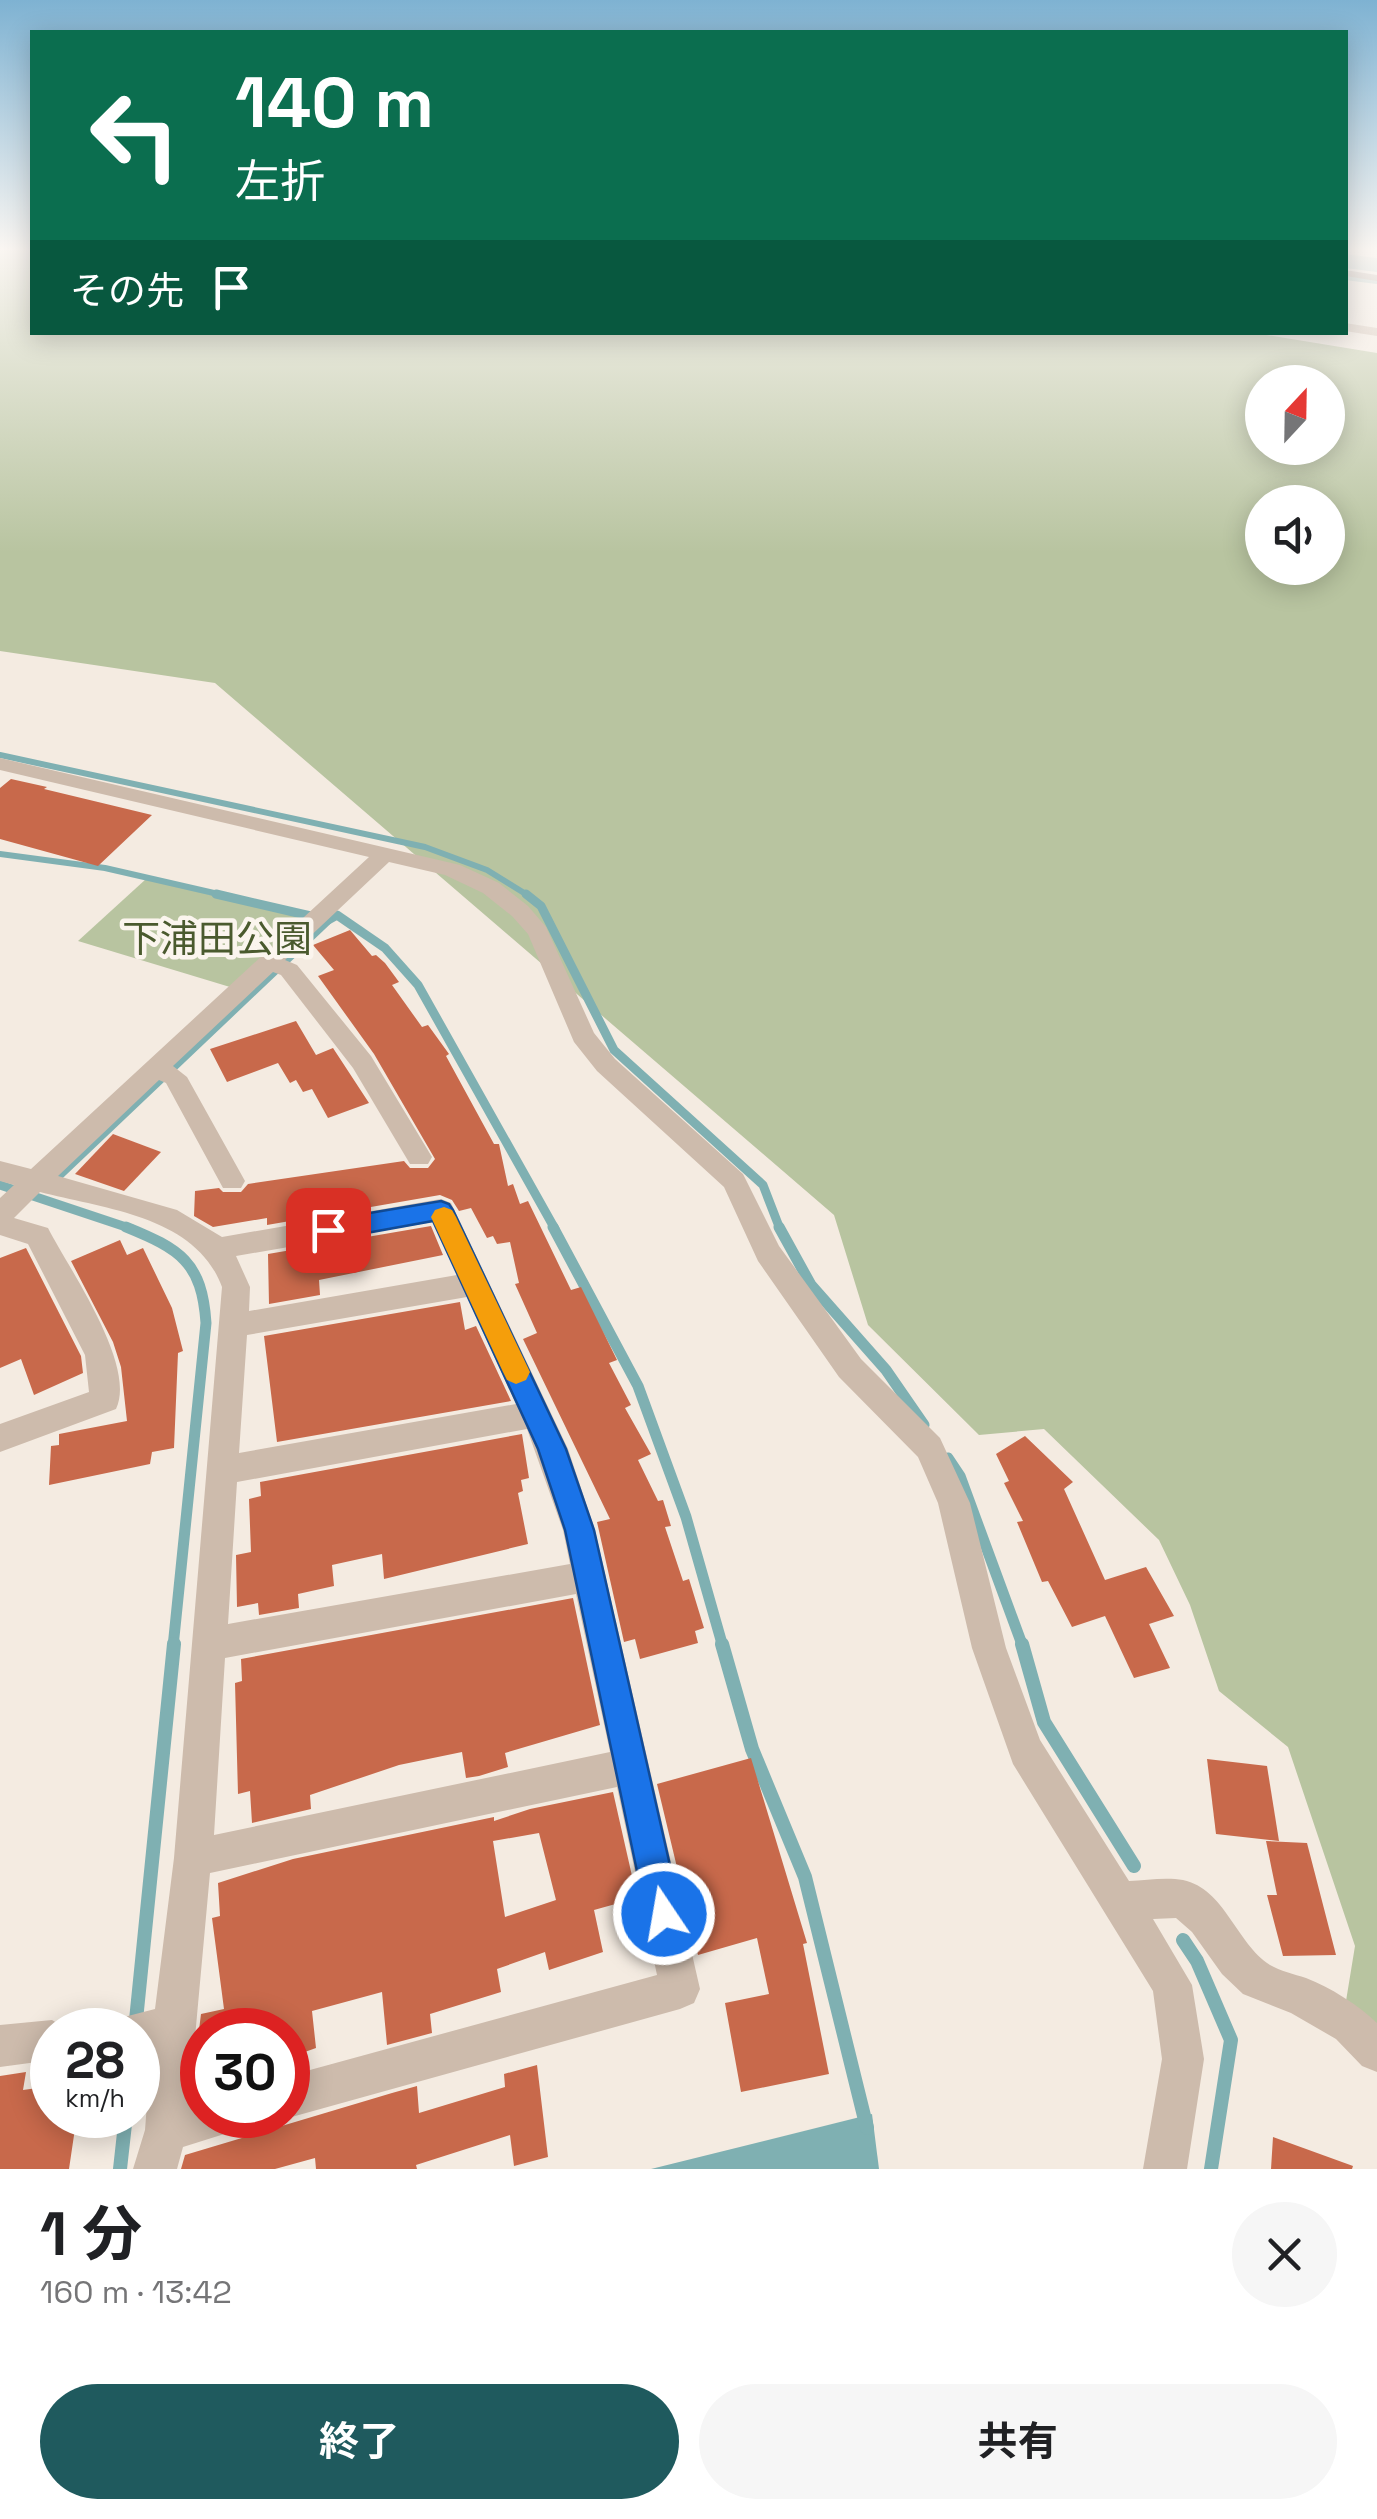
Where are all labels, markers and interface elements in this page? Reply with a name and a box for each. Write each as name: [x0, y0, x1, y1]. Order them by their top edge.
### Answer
text: 140 m: [235, 58, 434, 147]
icon: left: [70, 70, 200, 200]
text: 左折: [235, 153, 325, 210]
icon: arrive: [204, 260, 259, 315]
text: その先: [70, 267, 184, 315]
north arrow: [1245, 365, 1345, 465]
map controls: [1245, 365, 1345, 585]
button: sound: [1245, 485, 1345, 585]
park label: 下浦田公園: [122, 915, 312, 963]
pin: [286, 1188, 371, 1273]
icon: arrive: [301, 1203, 356, 1258]
position arrow: [612, 1862, 716, 1966]
speed limit sign: 30: [180, 2008, 310, 2138]
text: 28: [65, 2029, 125, 2093]
text: km/h: [65, 2082, 125, 2114]
text: 1 分: [40, 2196, 142, 2273]
button: close: [1232, 2202, 1337, 2307]
text: 160 m · 13:42: [40, 2272, 232, 2312]
button: 終了: [40, 2384, 679, 2499]
button: 共有: [699, 2384, 1337, 2499]

